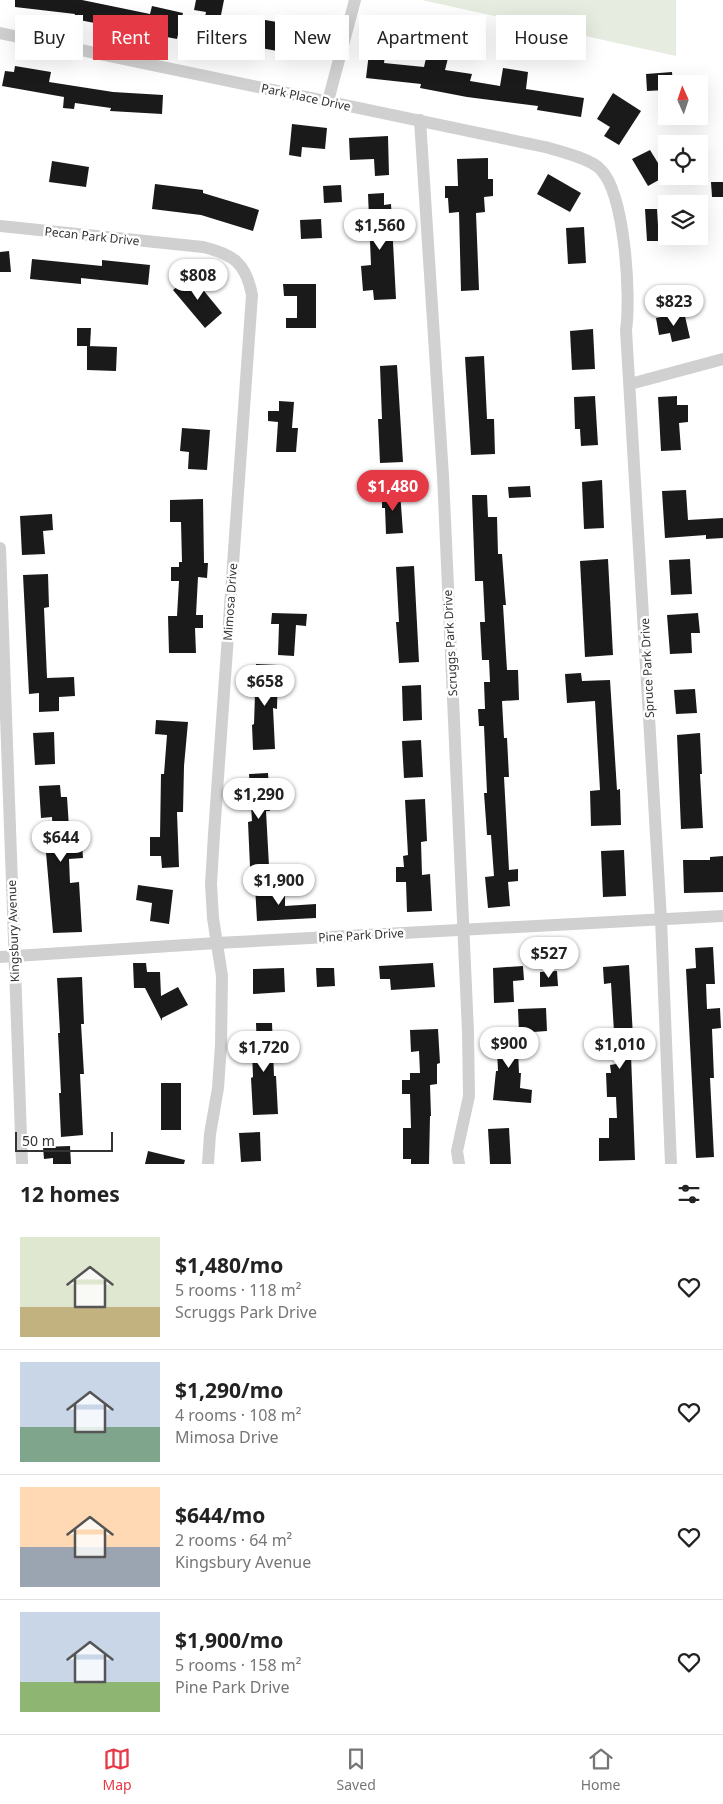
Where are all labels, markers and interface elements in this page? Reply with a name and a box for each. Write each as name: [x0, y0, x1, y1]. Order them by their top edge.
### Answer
chip: Buy: [15, 15, 83, 60]
chip: Rent: [93, 15, 168, 60]
chip: Filters: [178, 15, 265, 60]
chip: New: [275, 15, 349, 60]
chip: Apartment: [359, 15, 486, 60]
chip: House: [496, 15, 586, 60]
north arrow: [658, 75, 708, 125]
map controls: [658, 75, 708, 245]
street label: Park Place Drive: [260, 79, 352, 115]
button: locate: [658, 135, 708, 185]
button: layers: [658, 195, 708, 245]
pin: $1,560: [339, 208, 421, 251]
text: $1,560: [355, 214, 405, 236]
street label: Pecan Park Drive: [44, 223, 140, 249]
pin: $808: [168, 258, 228, 301]
text: $808: [180, 264, 216, 286]
pin: $823: [644, 284, 704, 327]
text: $823: [656, 290, 692, 312]
pin: $1,480: [352, 470, 434, 512]
text: $1,480: [368, 475, 418, 497]
street label: Mimosa Drive: [219, 562, 241, 641]
street label: Scruggs Park Drive: [439, 589, 461, 697]
street label: Spruce Park Drive: [636, 617, 658, 718]
pin: $658: [235, 664, 295, 707]
text: $658: [247, 670, 283, 692]
pin: $1,290: [218, 778, 300, 820]
text: $1,290: [234, 783, 284, 805]
pin: $644: [31, 820, 91, 863]
text: $644: [43, 826, 79, 848]
pin: $1,900: [238, 864, 320, 906]
text: $1,900: [254, 869, 304, 891]
street label: Kingsbury Avenue: [3, 879, 23, 982]
street label: Pine Park Drive: [318, 924, 405, 946]
pin: $527: [519, 936, 579, 979]
text: $527: [531, 942, 567, 964]
pin: $900: [479, 1026, 539, 1069]
pin: $1,010: [579, 1028, 661, 1070]
pin: $1,720: [223, 1030, 305, 1073]
text: $900: [491, 1032, 527, 1054]
text: $1,010: [595, 1033, 645, 1055]
text: $1,720: [239, 1036, 289, 1058]
scale bar: [15, 1129, 112, 1152]
text: 50 m: [22, 1131, 55, 1150]
text: 12 homes: [20, 1180, 120, 1208]
icon: filters: [675, 1180, 703, 1208]
text: $1,480/mo: [175, 1251, 283, 1279]
icon: home: [60, 1257, 120, 1317]
icon: heart: [675, 1273, 703, 1301]
text: 5 rooms · 118 m²: [175, 1279, 301, 1301]
text: Scruggs Park Drive: [175, 1301, 317, 1323]
text: $1,290/mo: [175, 1376, 283, 1404]
icon: home: [60, 1382, 120, 1442]
icon: heart: [675, 1398, 703, 1426]
text: 4 rooms · 108 m²: [175, 1404, 301, 1426]
text: Mimosa Drive: [175, 1426, 279, 1448]
text: $644/mo: [175, 1501, 265, 1529]
icon: home: [60, 1507, 120, 1567]
icon: heart: [675, 1523, 703, 1551]
text: 2 rooms · 64 m²: [175, 1529, 292, 1551]
text: Kingsbury Avenue: [175, 1551, 311, 1573]
text: $1,900/mo: [175, 1626, 283, 1654]
icon: home: [60, 1632, 120, 1692]
icon: heart: [675, 1648, 703, 1676]
text: 5 rooms · 158 m²: [175, 1654, 301, 1676]
text: Pine Park Drive: [175, 1676, 289, 1698]
tab: Map: [102, 1745, 132, 1794]
tab: Saved: [337, 1745, 376, 1794]
tab: Home: [581, 1745, 621, 1794]

